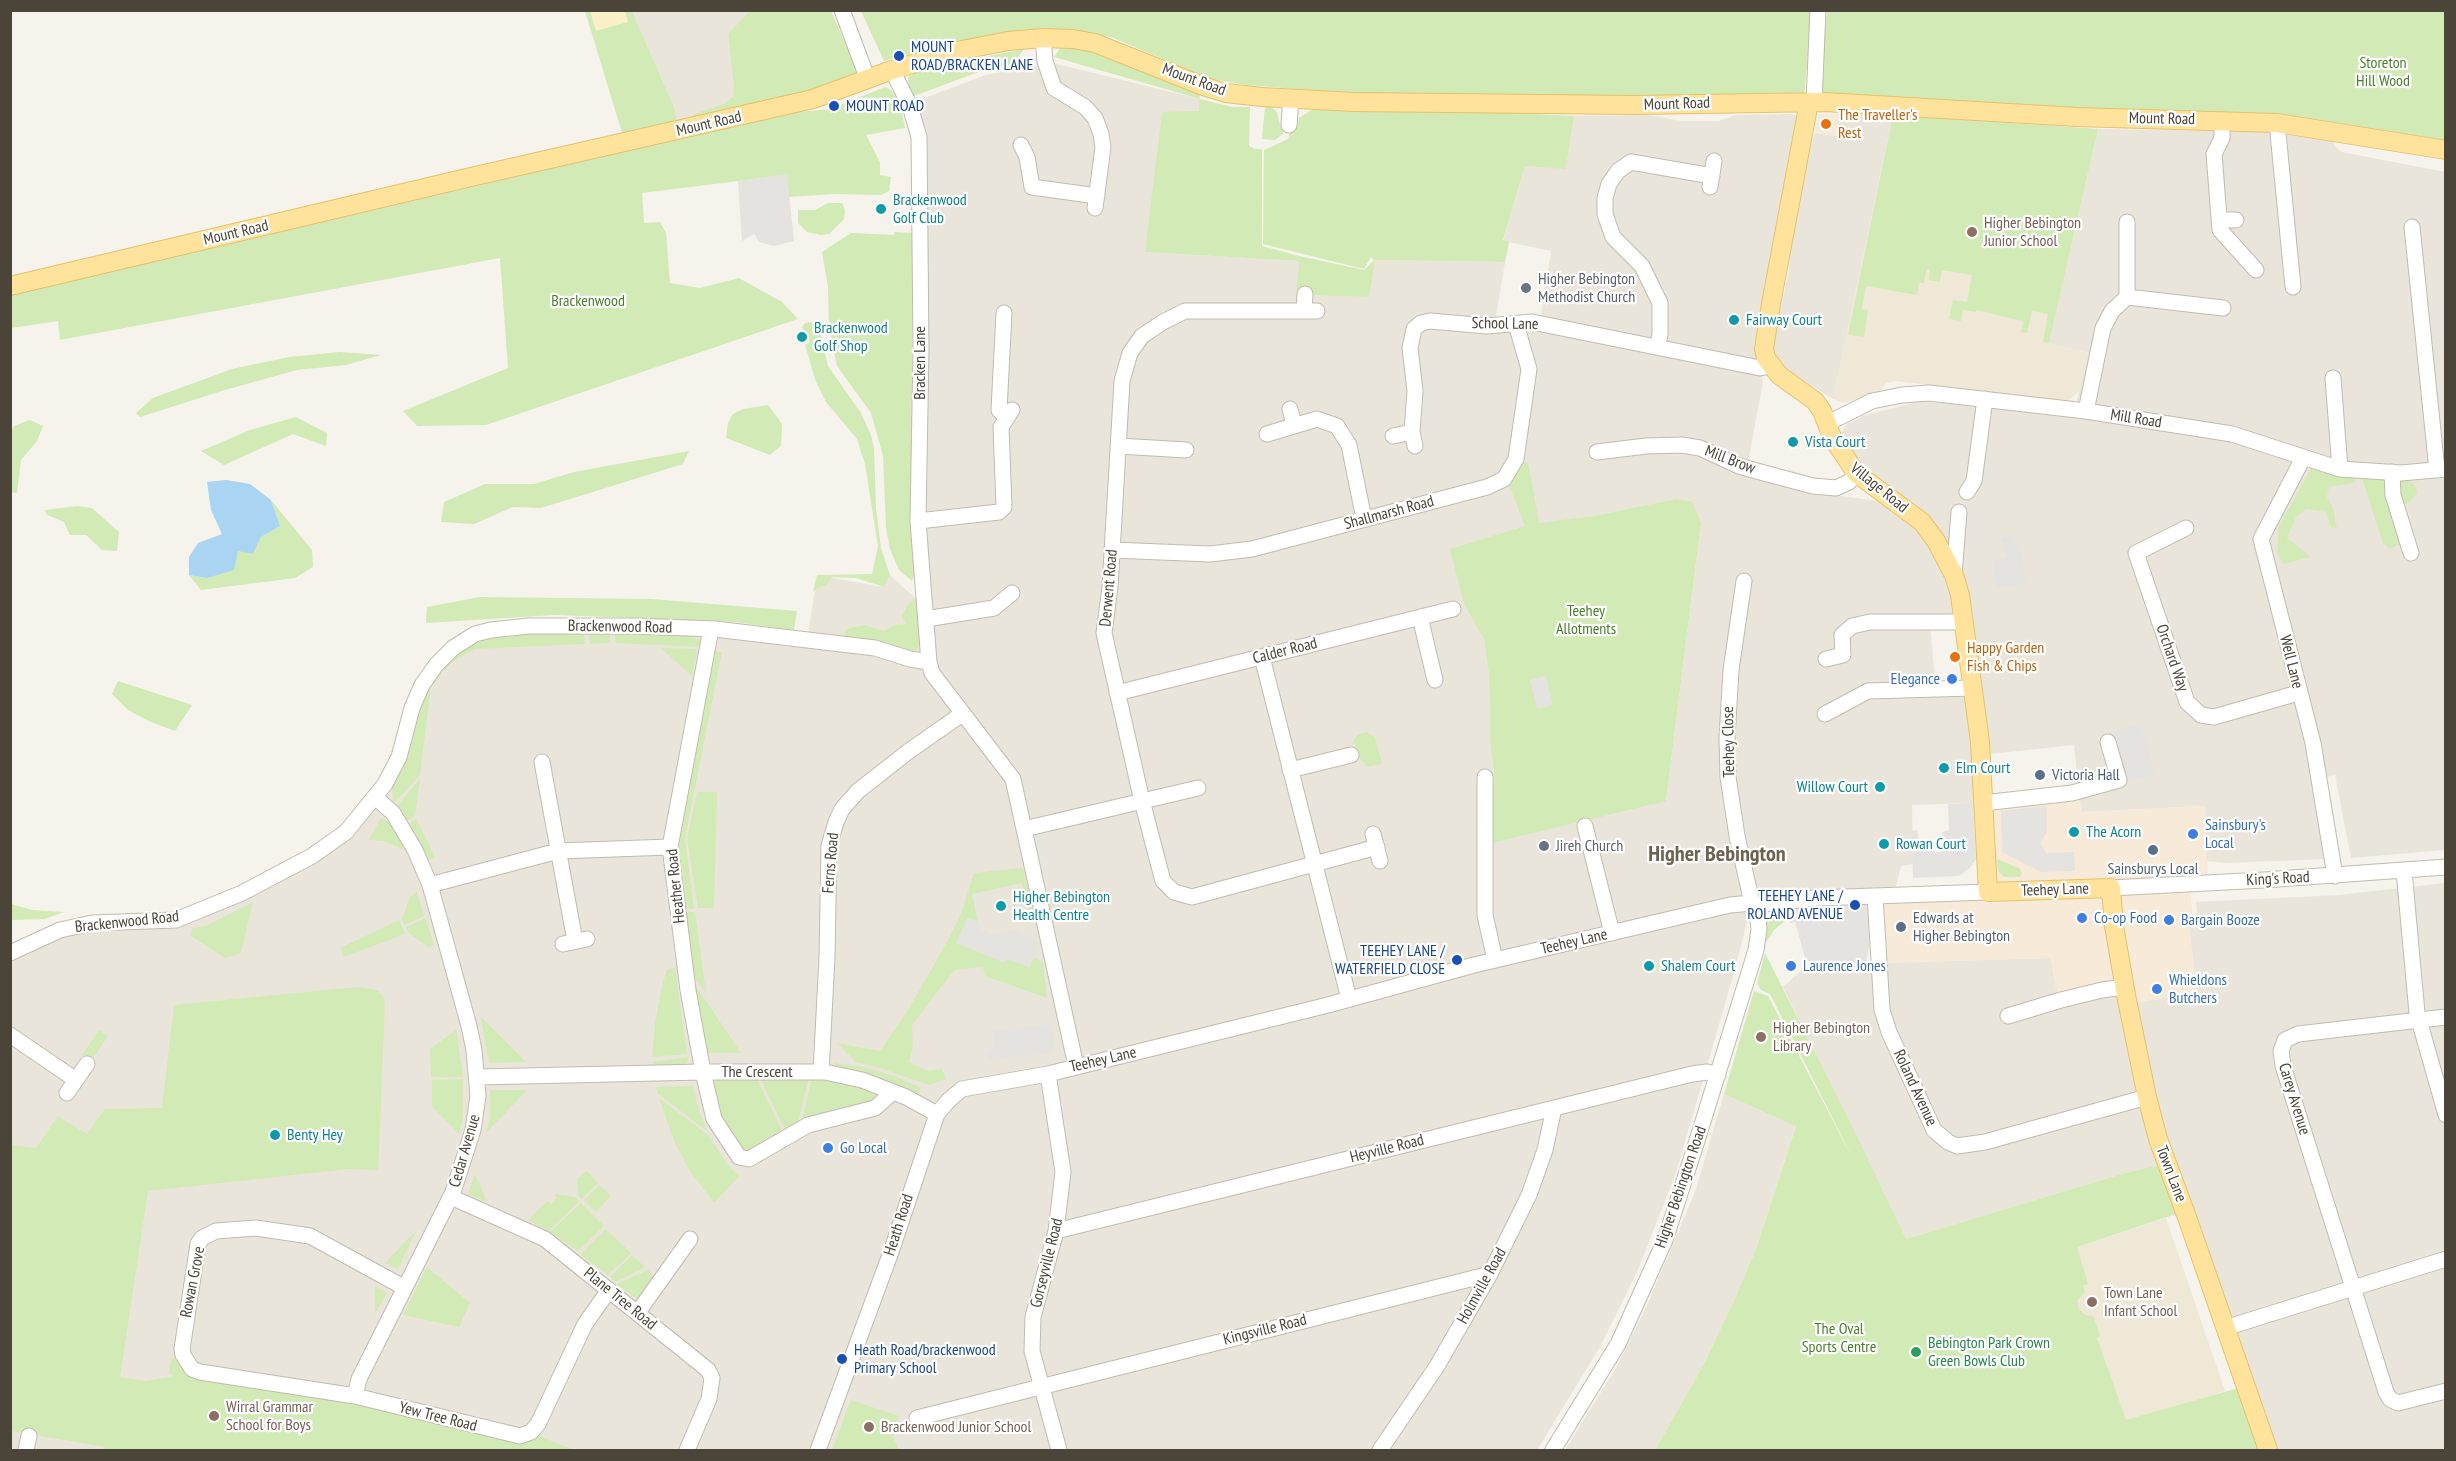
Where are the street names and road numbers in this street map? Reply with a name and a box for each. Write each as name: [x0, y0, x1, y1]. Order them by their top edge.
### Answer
street label: Mount Road: [1160, 60, 1228, 100]
street label: Mount Road: [1644, 93, 1710, 115]
street label: Mount Road: [675, 107, 743, 141]
street label: Mount Road: [2129, 109, 2195, 129]
street label: Mount Road: [202, 216, 270, 250]
street label: School Lane: [1471, 314, 1539, 334]
street label: Bracken Lane: [910, 326, 930, 400]
street label: Mill Road: [2109, 405, 2163, 433]
street label: Mill Brow: [1702, 442, 1758, 478]
street label: Village Road: [1846, 459, 1912, 517]
street label: Shallmarsh Road: [1342, 492, 1436, 534]
street label: Derwent Road: [1096, 549, 1122, 627]
street label: Brackenwood Road: [568, 616, 672, 638]
street label: Orchard Way: [2152, 622, 2192, 694]
street label: Well Lane: [2275, 633, 2307, 691]
street label: Calder Road: [1251, 634, 1319, 668]
street label: Teehey Close: [1719, 706, 1739, 778]
street label: Ferns Road: [819, 832, 843, 894]
street label: Heather Road: [663, 848, 689, 924]
street label: King's Road: [2246, 868, 2310, 890]
street label: Teehey Lane: [2021, 879, 2089, 901]
street label: Brackenwood Road: [74, 907, 180, 937]
street label: Teehey Lane: [1539, 925, 1609, 959]
street label: Teehey Lane: [1068, 1043, 1138, 1077]
street label: Roland Avenue: [1889, 1047, 1941, 1129]
street label: Carey Avenue: [2274, 1061, 2314, 1137]
street label: The Crescent: [721, 1062, 793, 1082]
street label: Cedar Avenue: [445, 1112, 485, 1190]
street label: Higher Bebington Road: [1651, 1123, 1711, 1251]
street label: Heyville Road: [1348, 1131, 1426, 1167]
street label: Town Lane: [2152, 1143, 2190, 1205]
street label: Heath Road: [880, 1192, 918, 1258]
street label: Gorseyville Road: [1027, 1216, 1067, 1310]
street label: Rowan Grove: [177, 1245, 209, 1319]
street label: Holmville Road: [1453, 1245, 1511, 1327]
street label: Plane Tree Road: [580, 1264, 660, 1334]
street label: Kingsville Road: [1221, 1310, 1309, 1350]
street label: Yew Tree Road: [397, 1398, 479, 1436]

